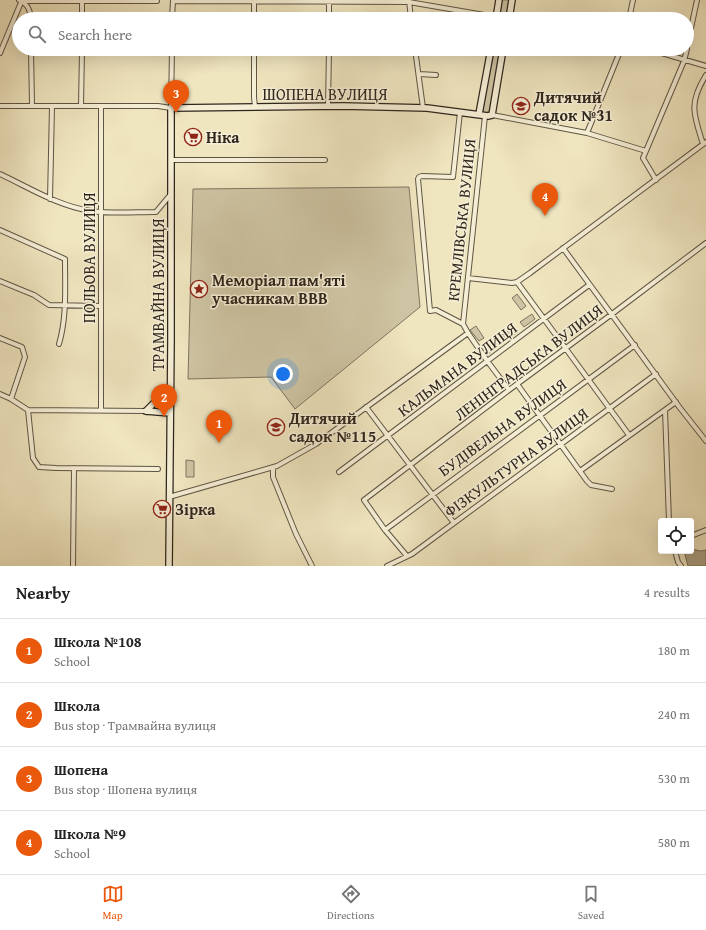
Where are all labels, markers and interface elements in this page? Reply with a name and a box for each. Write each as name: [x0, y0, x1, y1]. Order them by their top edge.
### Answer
search box: [12, 12, 694, 56]
icon: search: [26, 23, 48, 45]
text: Search here: [58, 24, 132, 45]
pin: 3: [163, 80, 189, 113]
street label: ШОПЕНА ВУЛИЦЯ: [263, 82, 388, 106]
place label: Дитячий садок №31: [533, 85, 613, 127]
school or university icon: Дитячий садок №31: [511, 96, 531, 116]
place label: Ніка: [206, 125, 240, 149]
supermarket icon: Ніка: [183, 127, 203, 147]
street label: КРЕМЛІВСЬКА ВУЛИЦЯ: [441, 137, 482, 302]
pin: 4: [532, 183, 558, 216]
street label: ПОЛЬОВА ВУЛИЦЯ: [77, 192, 101, 323]
street label: ТРАМВАЙНА ВУЛИЦЯ: [146, 218, 170, 371]
place label: Меморіал пам'яті учасникам ВВВ: [211, 268, 345, 310]
place icon: Меморіал пам'яті учасникам ВВВ: [189, 279, 209, 299]
street label: ЛЕНІНГРАДСЬКА ВУЛИЦЯ: [449, 298, 608, 426]
street label: КАЛЬМАНА ВУЛИЦЯ: [392, 316, 522, 422]
your location: [273, 364, 293, 384]
street label: БУДІВЕЛЬНА ВУЛИЦЯ: [433, 372, 572, 482]
pin: 2: [151, 384, 177, 417]
street label: ФIЗКУЛЬТУРНА ВУЛИЦЯ: [439, 401, 593, 523]
place label: Дитячий садок №115: [288, 406, 376, 448]
pin: 1: [206, 410, 232, 443]
school or university icon: Дитячий садок №115: [266, 417, 286, 437]
place label: Зірка: [175, 497, 216, 521]
supermarket icon: Зірка: [152, 499, 172, 519]
map controls: [658, 518, 694, 554]
button: locate: [658, 518, 694, 554]
text: Nearby: [16, 580, 70, 605]
text: 4 results: [644, 583, 690, 602]
text: Школа №108: [54, 631, 141, 652]
text: 1: [26, 641, 32, 660]
text: 180 m: [658, 641, 690, 660]
text: School: [54, 652, 90, 671]
text: Школа: [54, 695, 100, 716]
text: 2: [26, 705, 32, 724]
text: 240 m: [658, 705, 690, 724]
text: Bus stop · Трамвайна вулиця: [54, 716, 216, 735]
text: Шопена: [54, 759, 108, 780]
text: 3: [26, 769, 32, 788]
text: 530 m: [658, 769, 690, 788]
text: Bus stop · Шопена вулиця: [54, 780, 197, 799]
text: Школа №9: [54, 823, 126, 844]
text: 4: [26, 833, 32, 852]
text: 580 m: [658, 833, 690, 852]
text: School: [54, 844, 90, 863]
tab: Map: [102, 883, 124, 923]
tab: Directions: [327, 883, 374, 923]
tab: Saved: [578, 883, 604, 923]

